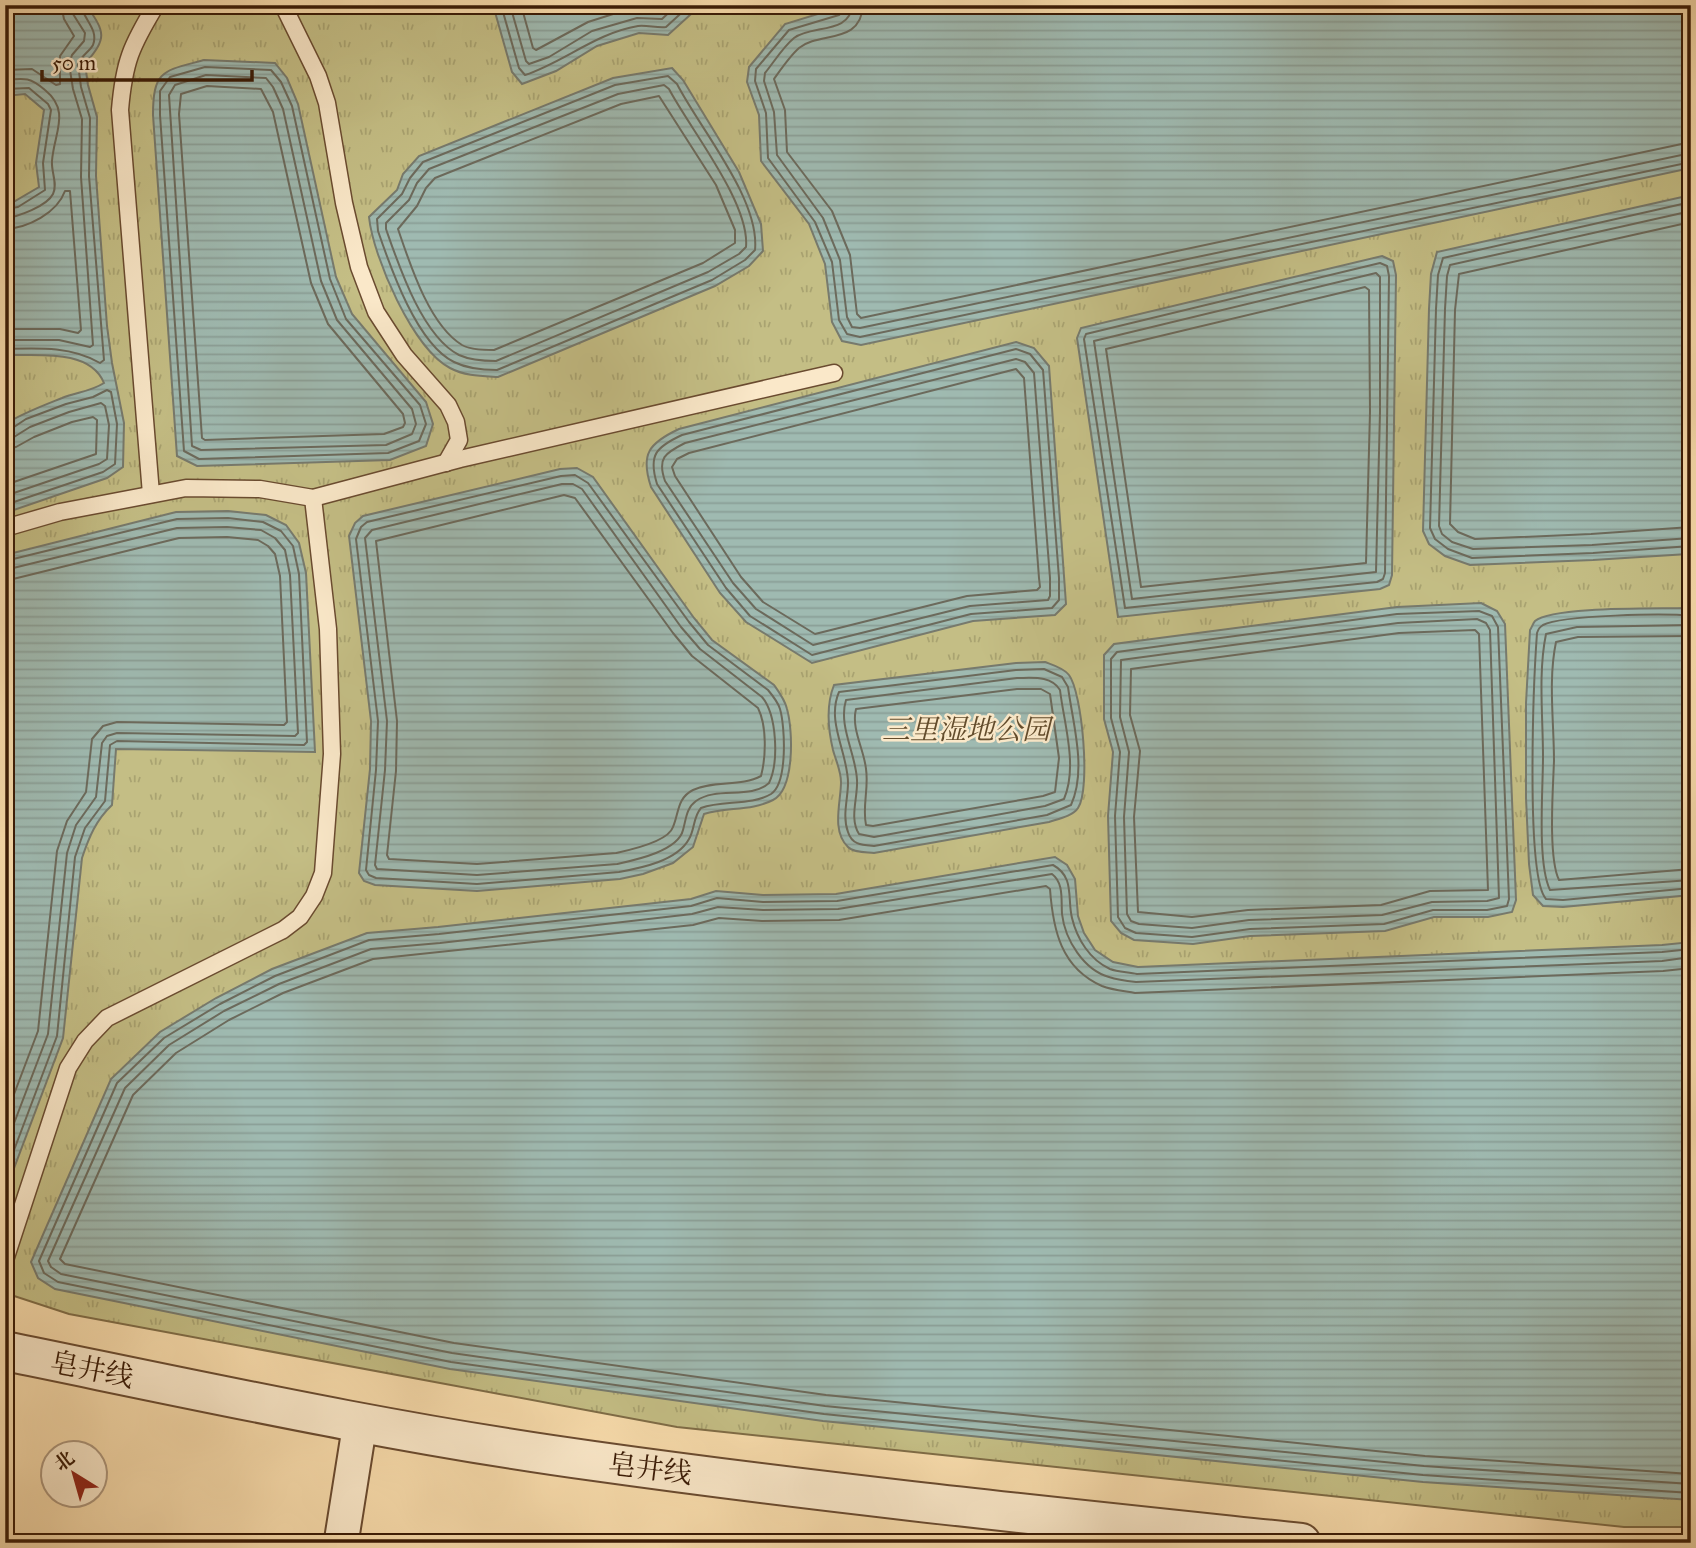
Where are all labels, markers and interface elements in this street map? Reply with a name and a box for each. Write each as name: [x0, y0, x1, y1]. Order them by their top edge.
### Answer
scale bar: [42, 38, 252, 82]
text: 50 m: [52, 50, 97, 76]
park label: 三里湿地公园: [882, 712, 1054, 747]
street label: 皂井线: [47, 1344, 136, 1395]
north arrow: [38, 1440, 108, 1510]
text: 北: [50, 1446, 79, 1476]
street label: 皂井线: [606, 1446, 694, 1491]

